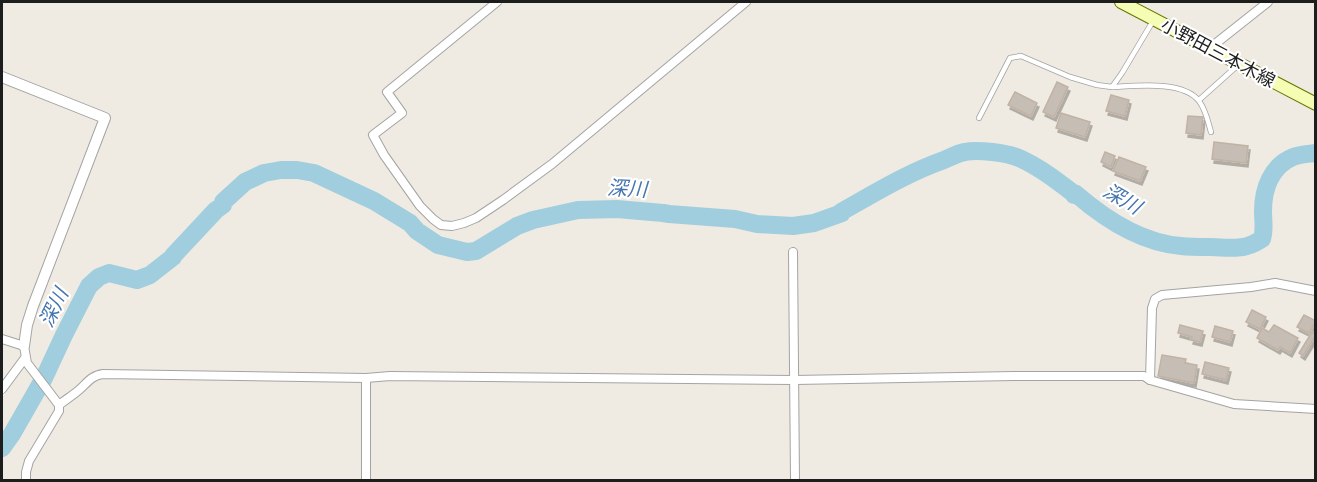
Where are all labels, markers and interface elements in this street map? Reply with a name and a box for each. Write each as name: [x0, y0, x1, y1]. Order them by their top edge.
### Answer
street label: 小野田三本木線: [1157, 14, 1279, 92]
water label: 深川: [606, 175, 650, 203]
water label: 深川: [1098, 178, 1147, 221]
water label: 深川: [34, 283, 75, 331]

